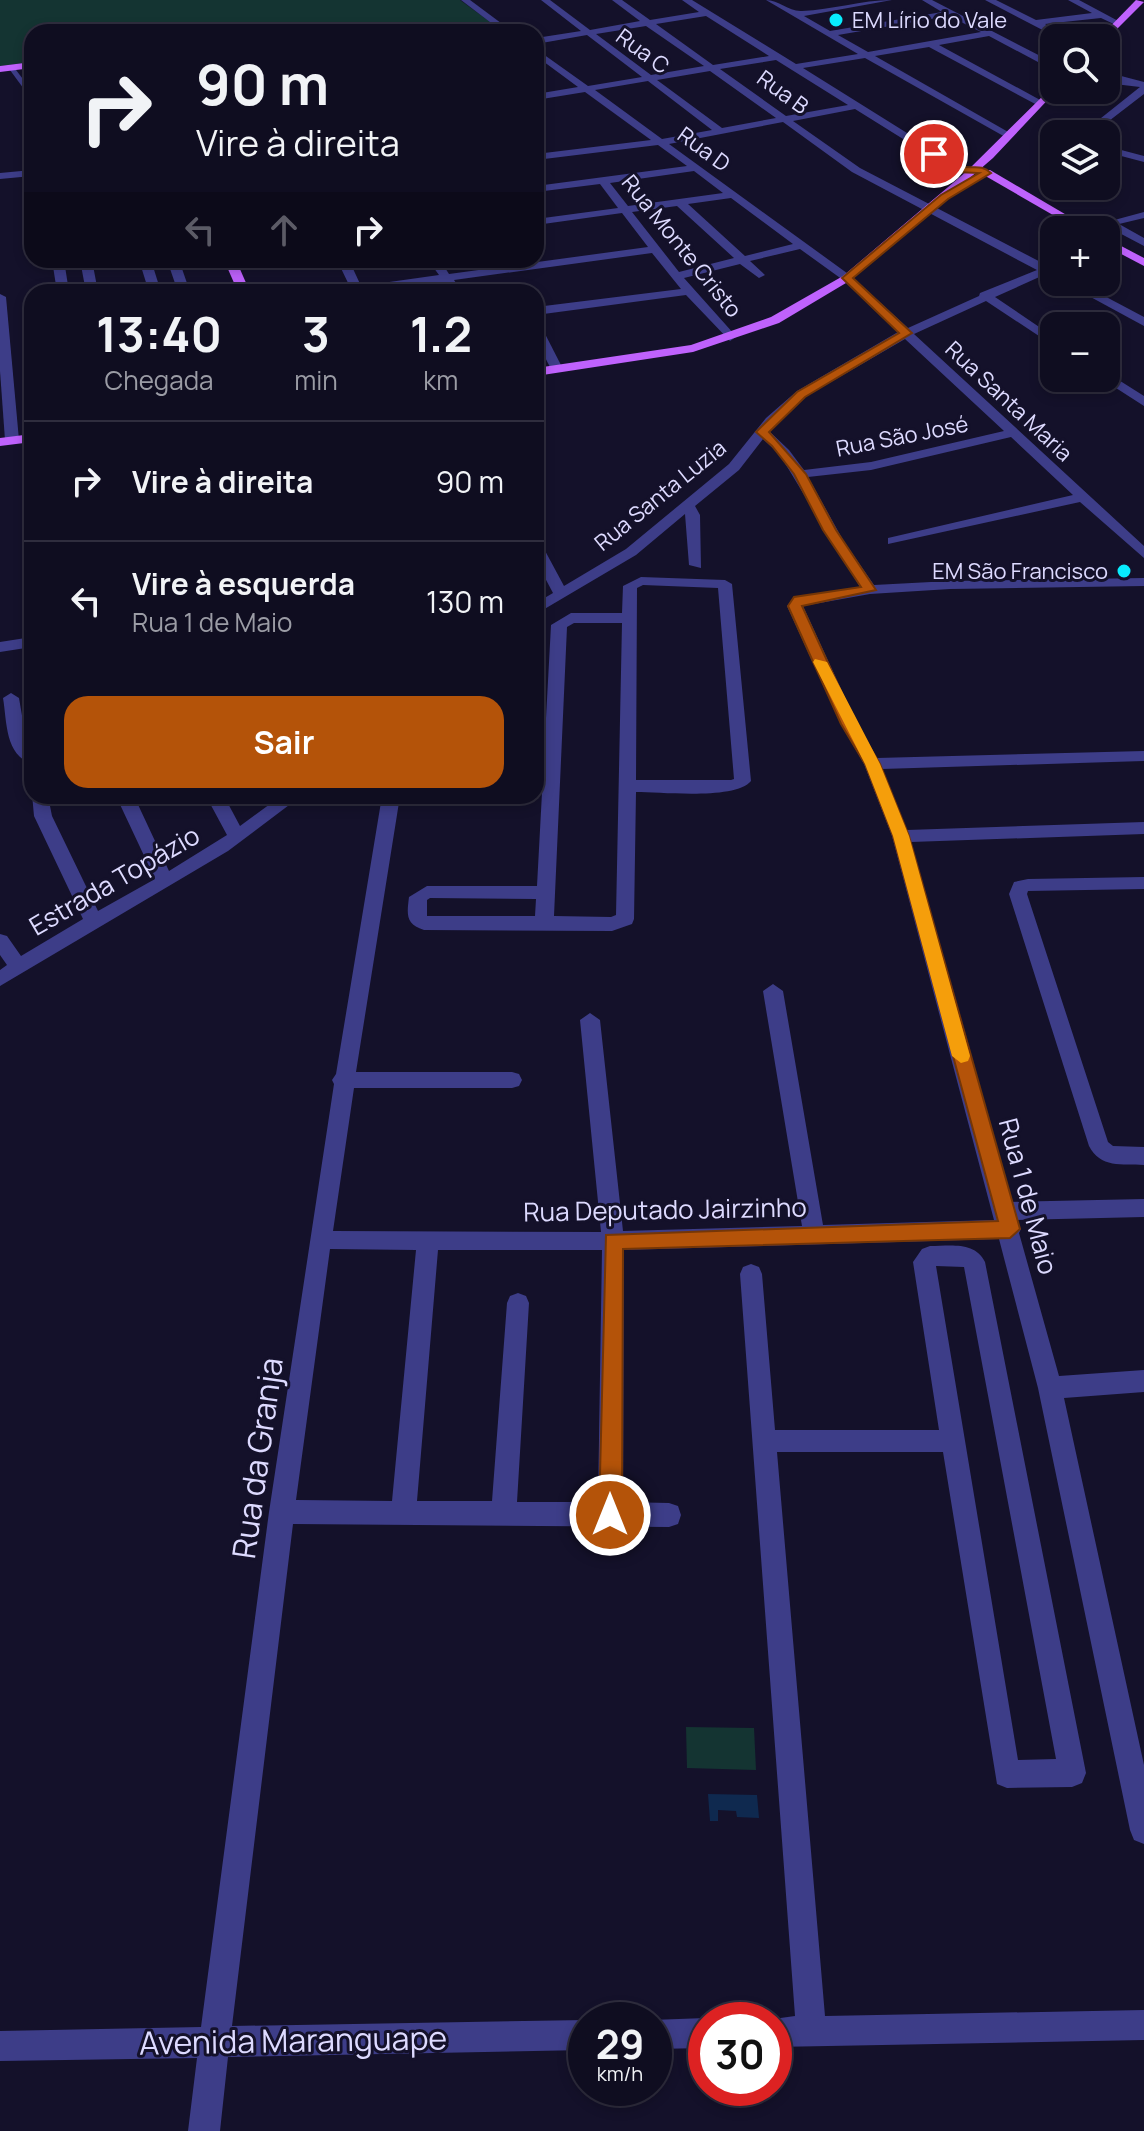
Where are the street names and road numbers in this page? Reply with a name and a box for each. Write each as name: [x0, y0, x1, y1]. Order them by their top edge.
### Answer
street label: Rua C: [610, 21, 676, 81]
street label: Rua B: [751, 63, 815, 121]
street label: Rua D: [672, 120, 736, 178]
street label: Rua Monte Cristo: [615, 168, 749, 324]
street label: Rua Santa Maria: [939, 334, 1079, 468]
street label: Rua São José: [833, 408, 971, 464]
street label: Rua Santa Luzia: [588, 433, 732, 557]
street label: Estrada Topázio: [22, 817, 206, 943]
street label: Rua 1 de Maio: [991, 1114, 1067, 1278]
street label: Rua Deputado Jairzinho: [523, 1189, 807, 1229]
street label: Rua da Granja: [221, 1355, 293, 1561]
street label: Avenida Maranguape: [139, 2015, 447, 2065]

